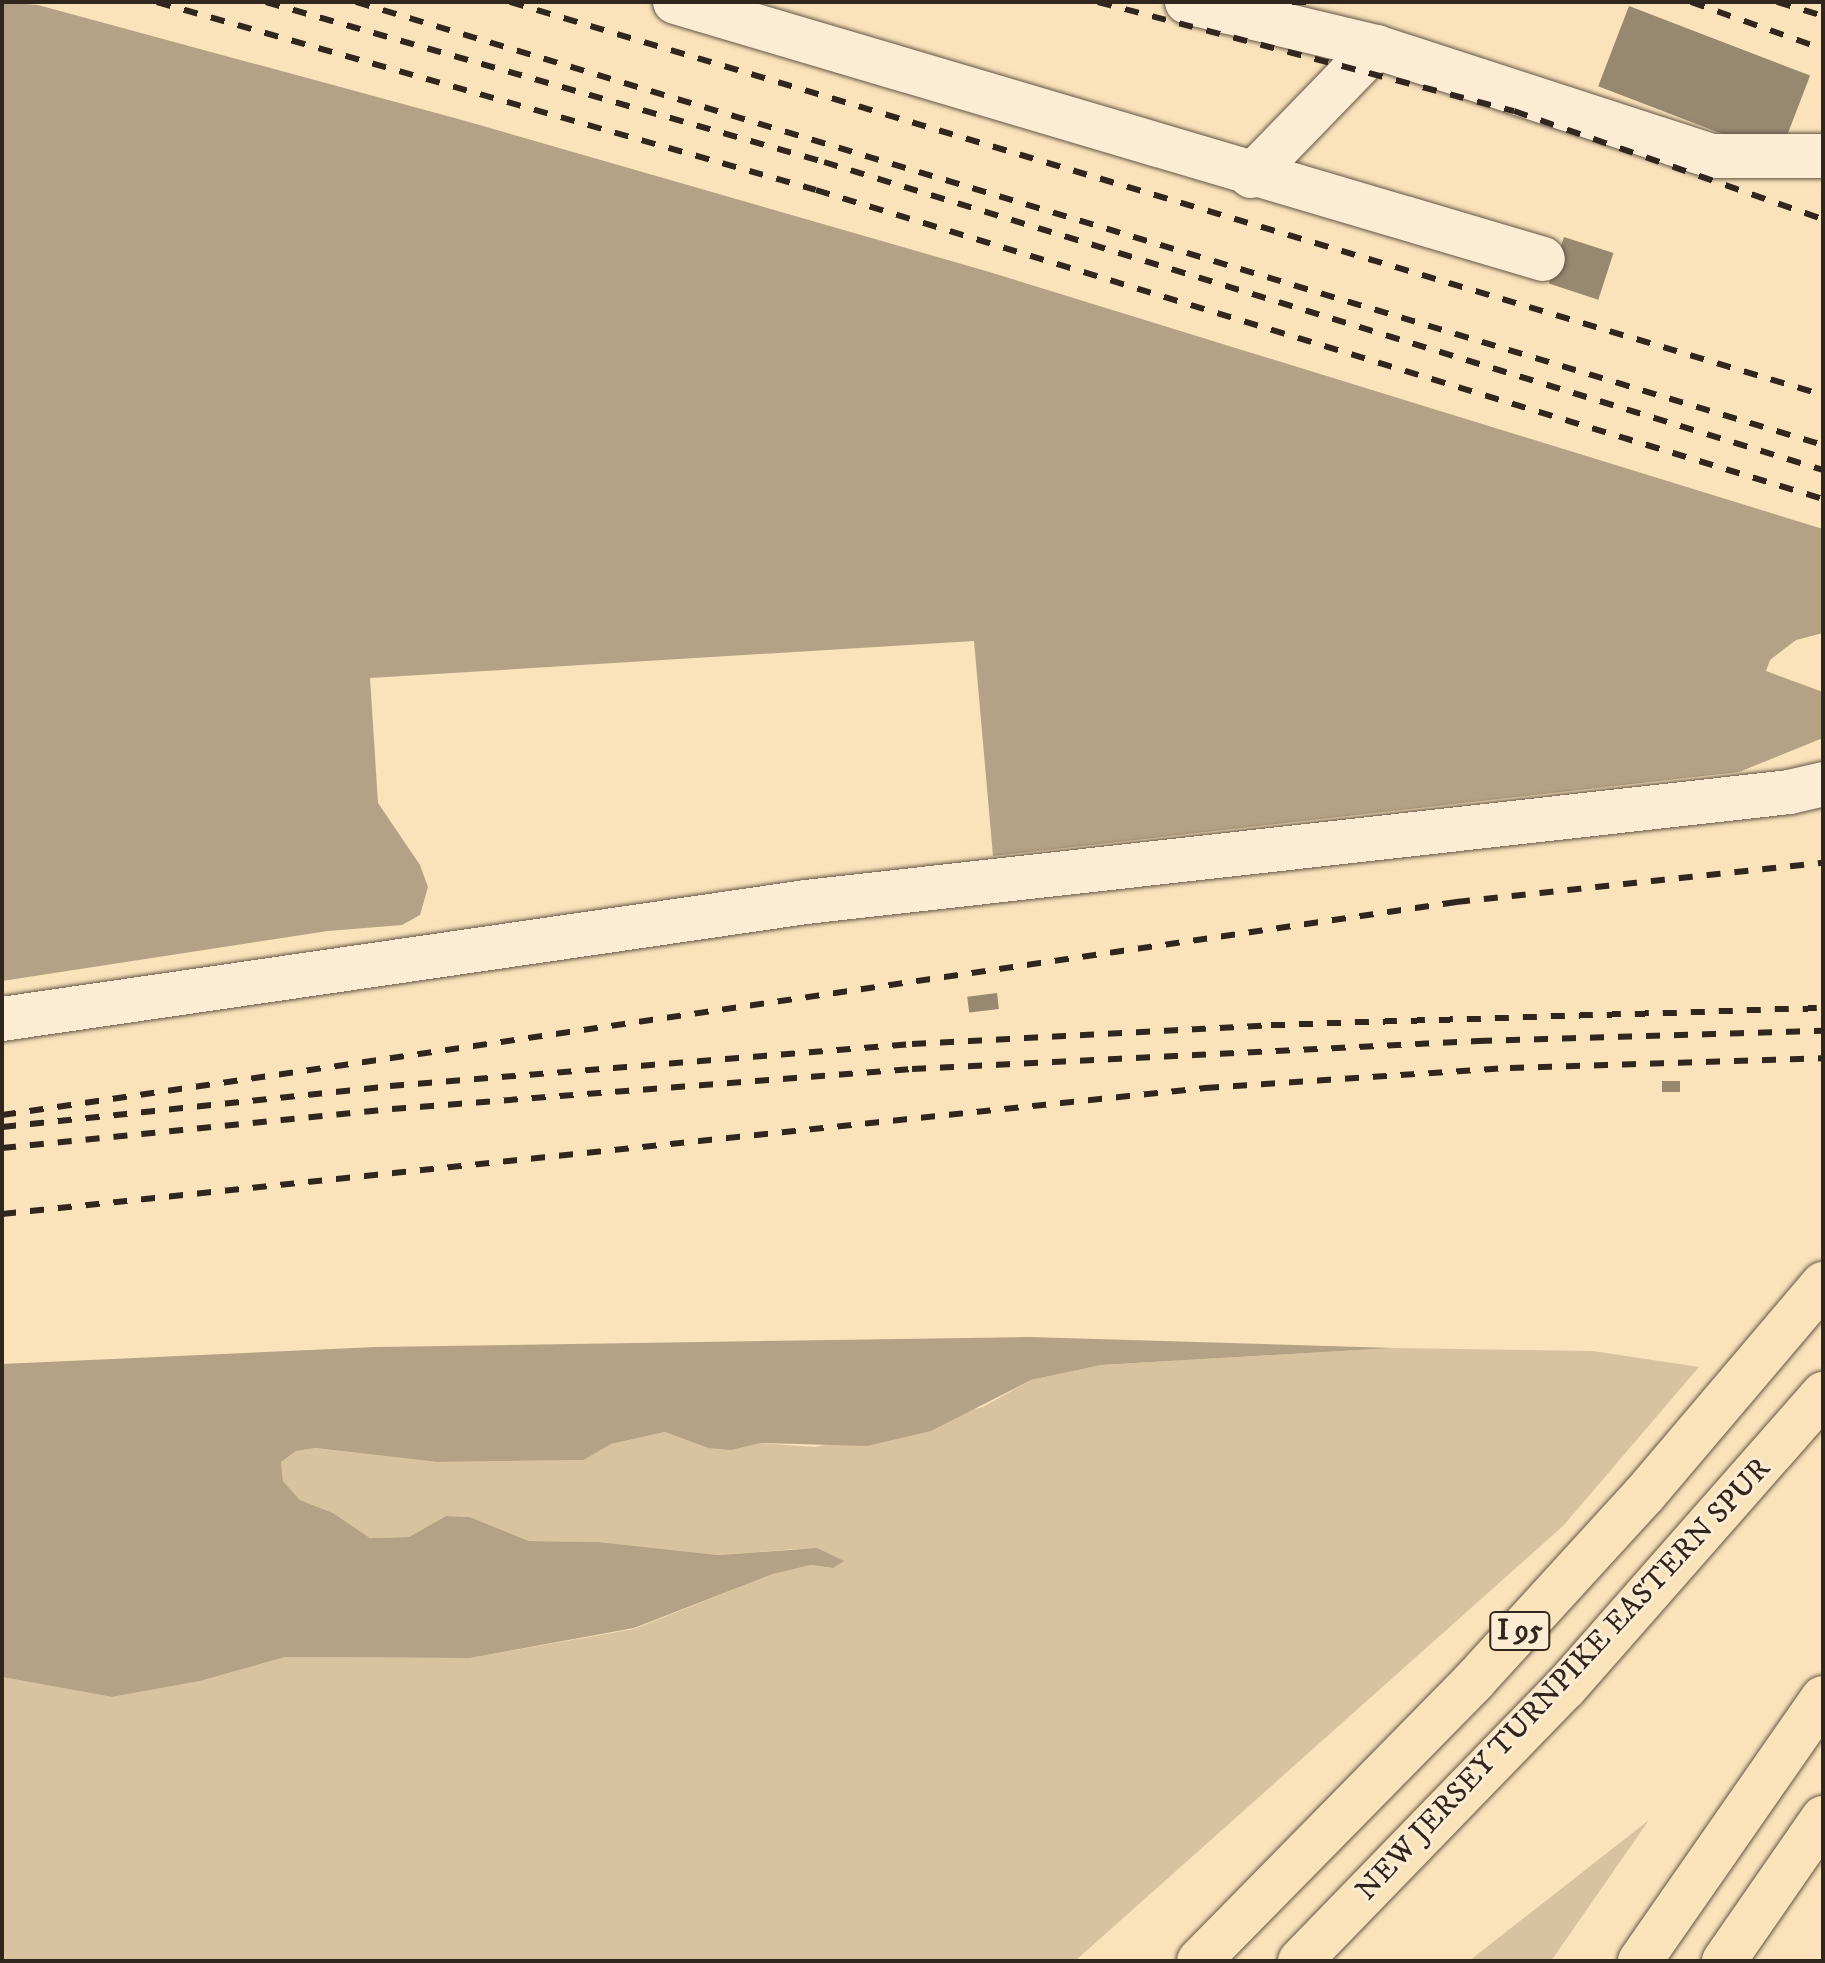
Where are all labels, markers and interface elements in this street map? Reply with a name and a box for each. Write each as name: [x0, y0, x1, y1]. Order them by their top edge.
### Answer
street label: NEW JERSEY TURNPIKE EASTERN SPUR: [1349, 1451, 1779, 1909]
road number: I 95: [1488, 1607, 1552, 1655]

